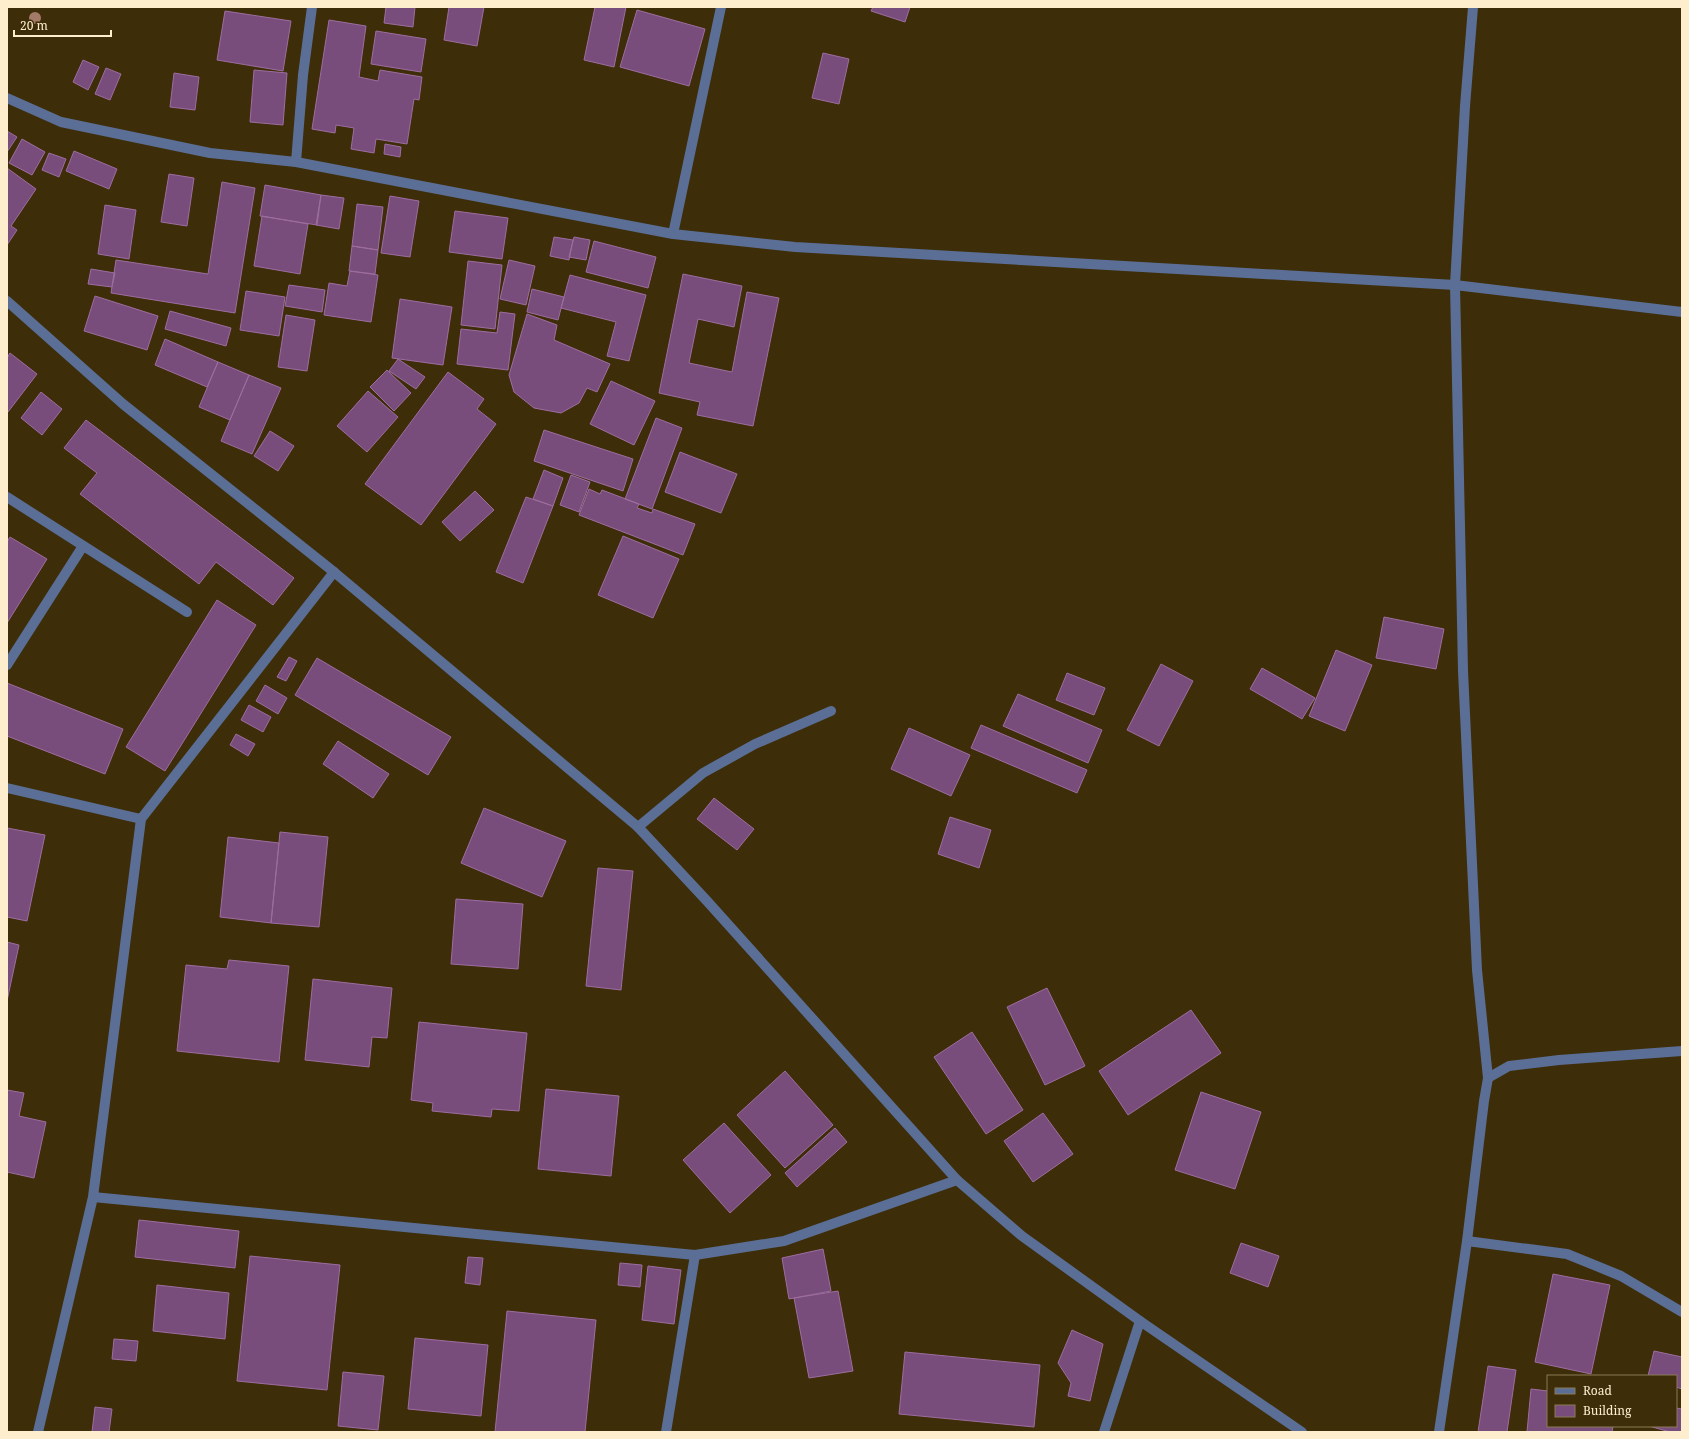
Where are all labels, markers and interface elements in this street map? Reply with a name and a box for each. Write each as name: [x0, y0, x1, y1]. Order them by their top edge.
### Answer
scale bar: [14, 12, 111, 38]
text: 20 m: [20, 17, 48, 34]
legend: [1547, 1375, 1677, 1427]
text: Road: [1583, 1382, 1613, 1399]
text: Building: [1583, 1402, 1632, 1419]

